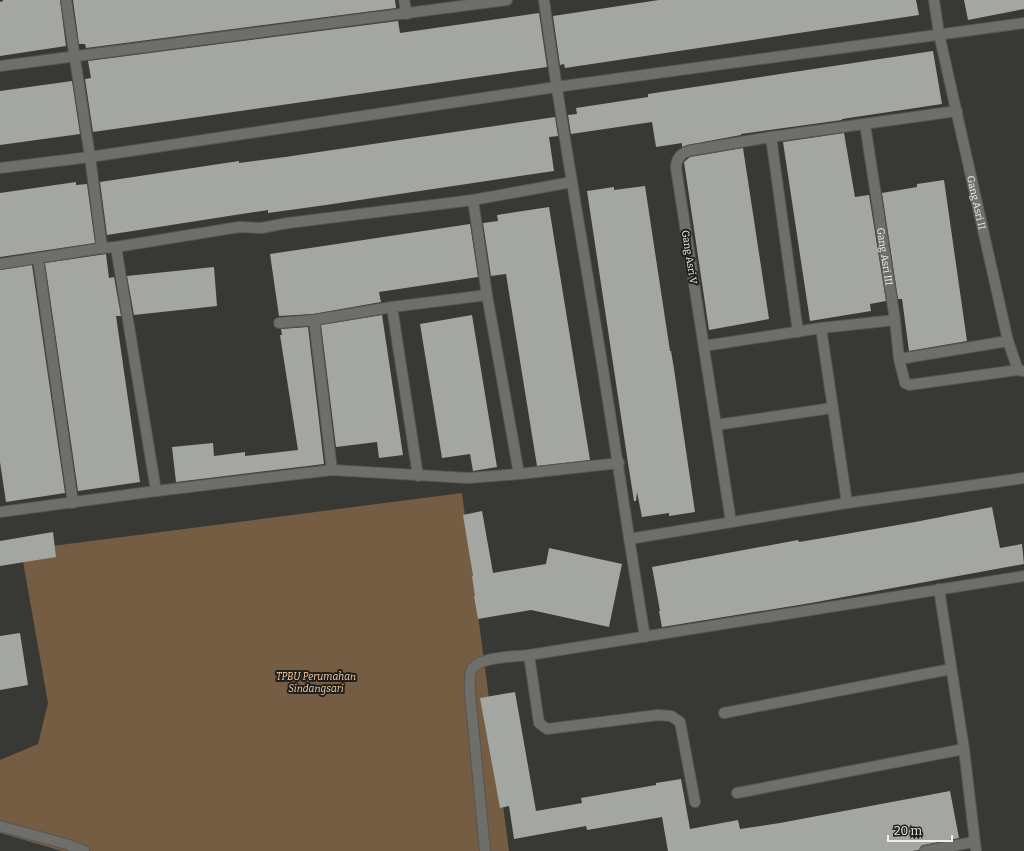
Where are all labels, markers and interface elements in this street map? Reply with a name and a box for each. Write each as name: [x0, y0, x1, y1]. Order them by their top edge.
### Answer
street label: Gang Asri II: [964, 175, 988, 231]
street label: Gang Asri III: [874, 227, 895, 287]
street label: Gang Asri V: [679, 229, 699, 285]
park label: TPBU Perumahan Sindangsari: [276, 671, 356, 695]
scale bar: [888, 817, 952, 843]
text: 20 m: [894, 824, 923, 838]

